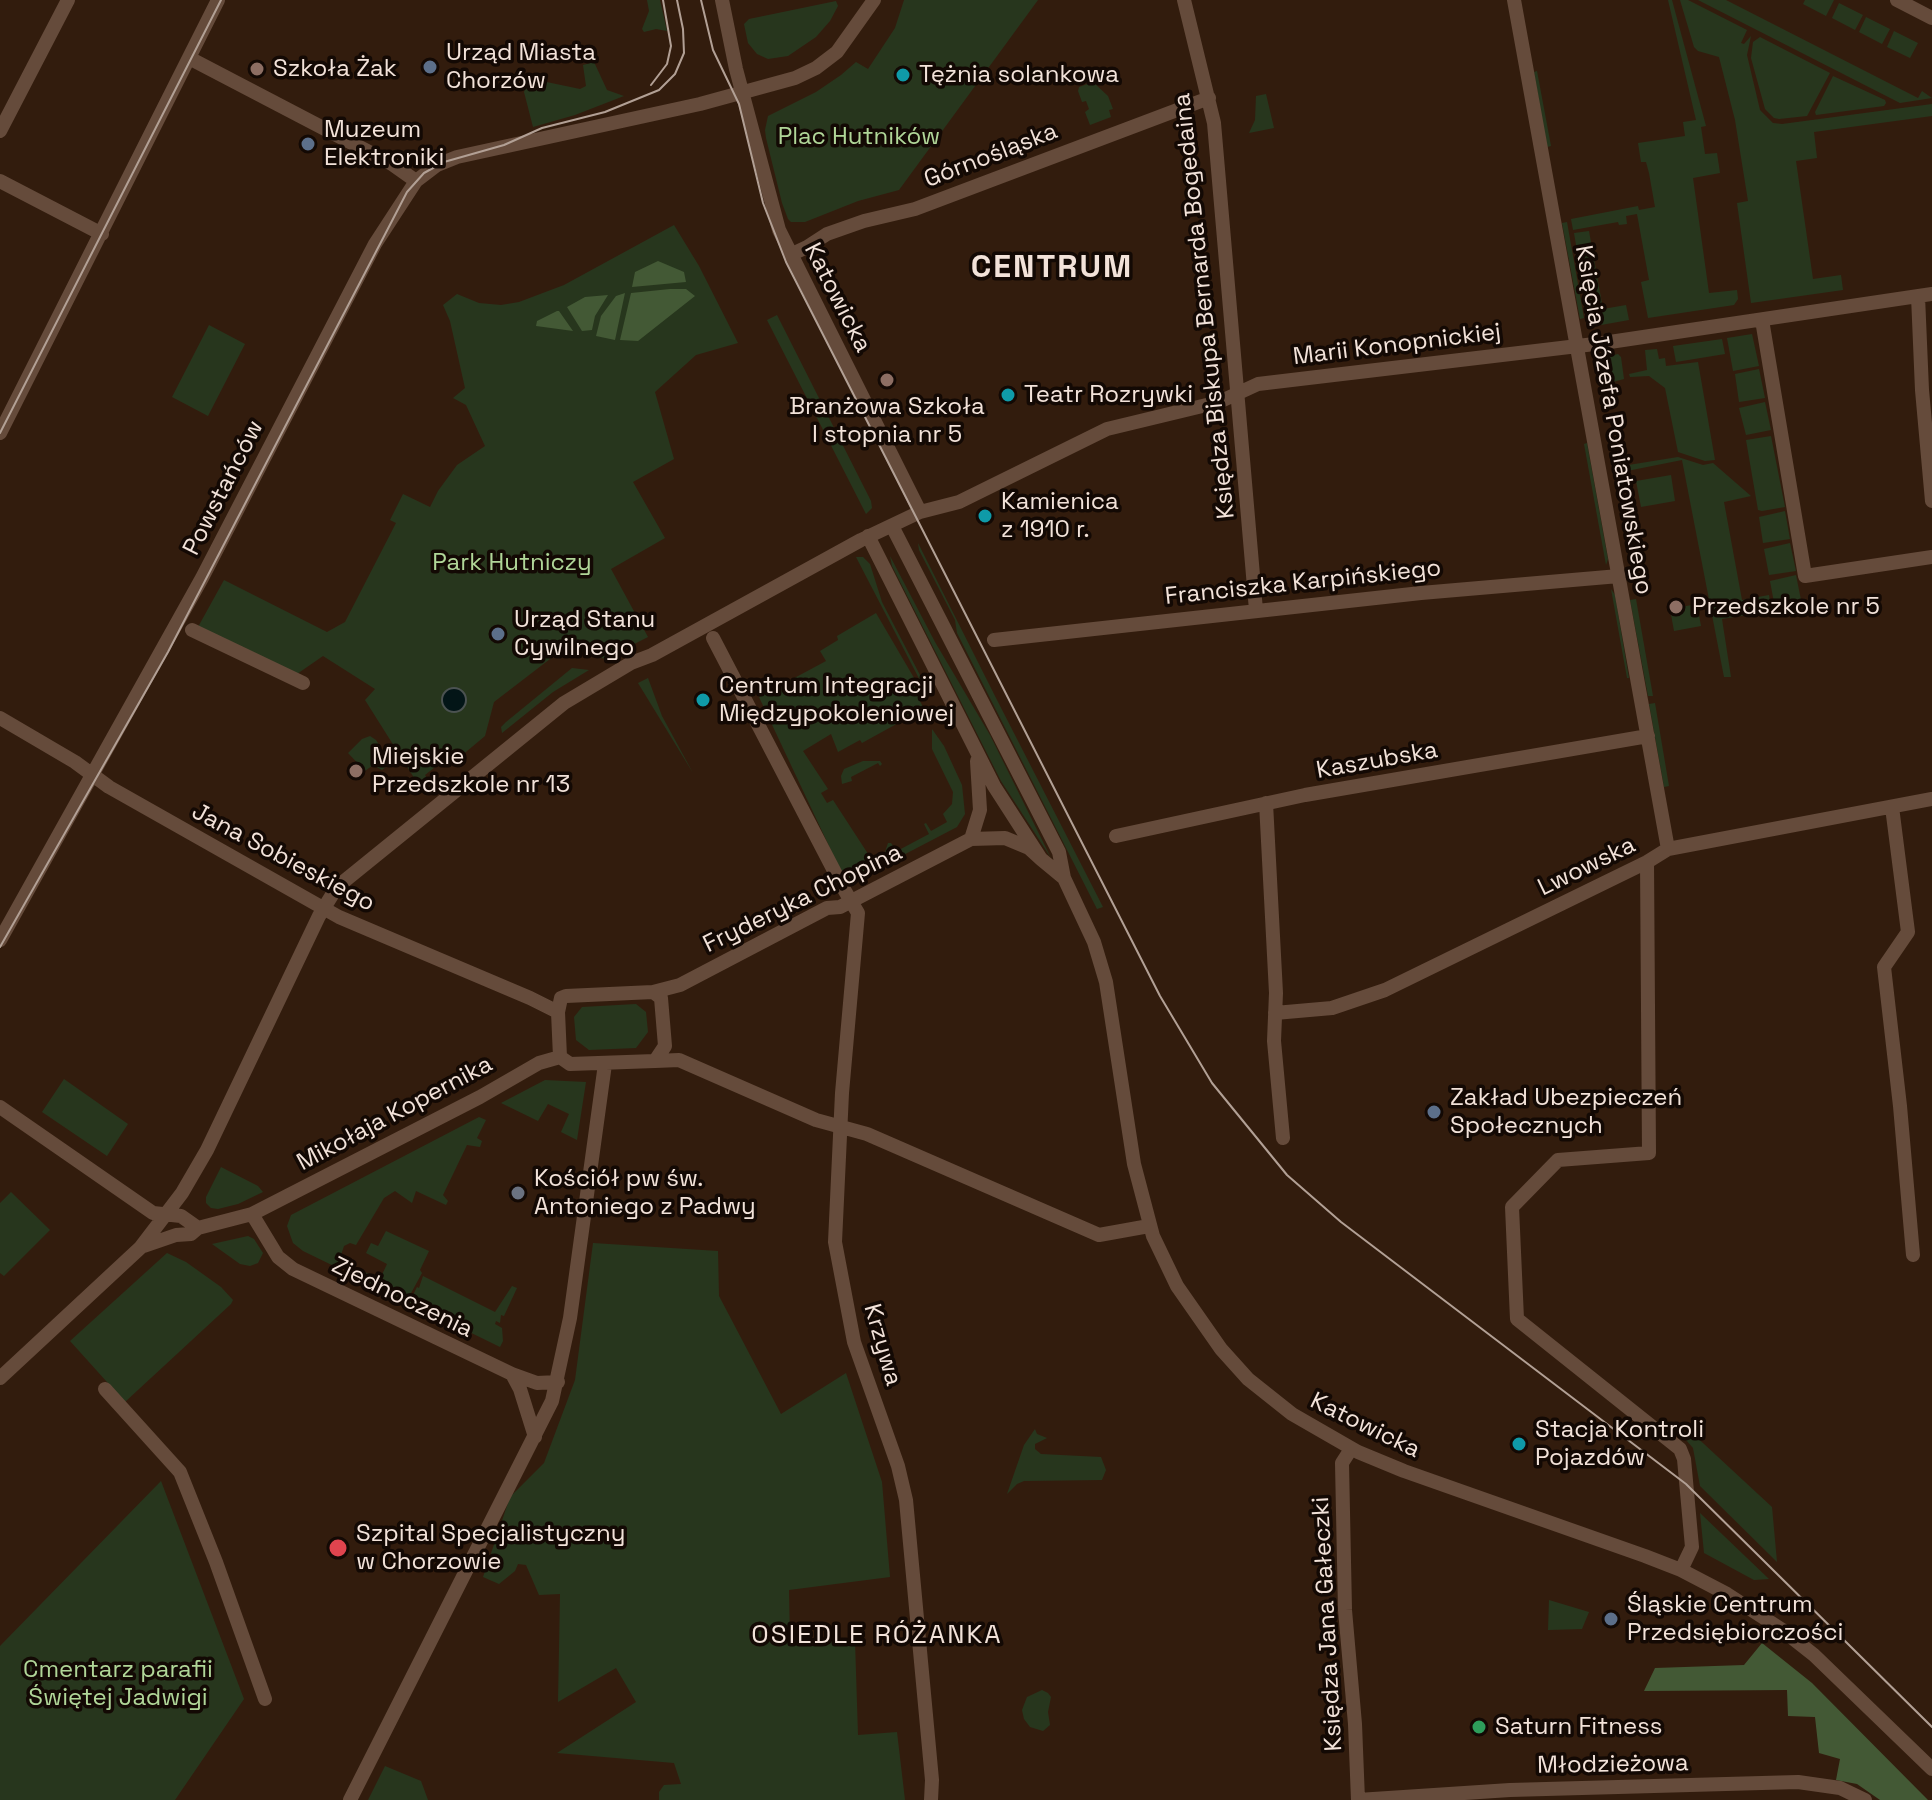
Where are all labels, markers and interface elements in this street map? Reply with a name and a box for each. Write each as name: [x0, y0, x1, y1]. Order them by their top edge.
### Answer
place label: Urząd Miasta Chorzów: [446, 39, 596, 95]
place label: Szkoła Żak: [273, 55, 397, 83]
marker: Urząd Miasta Chorzów: [421, 58, 439, 76]
marker: Szkoła Żak: [248, 60, 266, 78]
place label: Tężnia solankowa: [919, 61, 1119, 89]
marker: Tężnia solankowa: [894, 66, 912, 84]
street label: Księdza Biskupa Bernarda Bogedaina: [1168, 92, 1242, 520]
place label: Muzeum Elektroniki: [324, 116, 444, 172]
street label: Górnośląska: [920, 117, 1062, 195]
park label: Plac Hutników: [778, 123, 940, 151]
marker: Muzeum Elektroniki: [299, 135, 317, 153]
street label: Katowicka: [797, 239, 877, 357]
street label: Księcia Józefa Poniatowskiego: [1568, 243, 1658, 597]
district label: CENTRUM: [971, 249, 1133, 287]
street label: Marii Konopnickiej: [1291, 318, 1503, 372]
marker: Branżowa Szkoła I stopnia nr 5: [878, 371, 896, 389]
place label: Teatr Rozrywki: [1024, 381, 1193, 409]
marker: Teatr Rozrywki: [999, 386, 1017, 404]
place label: Branżowa Szkoła I stopnia nr 5: [789, 393, 985, 449]
street label: Powstańców: [178, 416, 270, 560]
place label: Kamienica z 1910 r.: [1001, 488, 1119, 544]
marker: Kamienica z 1910 r.: [976, 507, 994, 525]
park label: Park Hutniczy: [432, 549, 592, 577]
street label: Franciszka Karpińskiego: [1163, 554, 1443, 612]
place label: Przedszkole nr 5: [1692, 593, 1880, 621]
marker: Przedszkole nr 5: [1667, 598, 1685, 616]
place label: Urząd Stanu Cywilnego: [514, 606, 655, 662]
marker: Urząd Stanu Cywilnego: [489, 625, 507, 643]
place label: Centrum Integracji Międzypokoleniowej: [719, 672, 954, 728]
marker: Centrum Integracji Międzypokoleniowej: [694, 691, 712, 709]
street label: Kaszubska: [1314, 736, 1440, 786]
place label: Miejskie Przedszkole nr 13: [372, 743, 570, 799]
marker: Miejskie Przedszkole nr 13: [347, 762, 365, 780]
street label: Jana Sobieskiego: [187, 798, 379, 918]
street label: Lwowska: [1534, 831, 1640, 903]
street label: Fryderyka Chopina: [699, 838, 907, 960]
street label: Mikołaja Kopernika: [292, 1050, 498, 1178]
place label: Zakład Ubezpieczeń Społecznych: [1450, 1084, 1682, 1140]
marker: Zakład Ubezpieczeń Społecznych: [1425, 1103, 1443, 1121]
place label: Kościół pw św. Antoniego z Padwy: [534, 1165, 756, 1221]
marker: Kościół pw św. Antoniego z Padwy: [509, 1184, 527, 1202]
street label: Zjednoczenia: [327, 1251, 477, 1345]
street label: Krzywa: [857, 1301, 907, 1389]
street label: Katowicka: [1305, 1387, 1425, 1465]
place label: Stacja Kontroli Pojazdów: [1535, 1416, 1704, 1472]
marker: Stacja Kontroli Pojazdów: [1510, 1435, 1528, 1453]
street label: Księdza Jana Gałeczki: [1307, 1496, 1349, 1752]
place label: Szpital Specjalistyczny w Chorzowie: [356, 1520, 625, 1576]
marker: Szpital Specjalistyczny w Chorzowie: [327, 1537, 349, 1559]
place label: Śląskie Centrum Przedsiębiorczości: [1627, 1591, 1843, 1647]
marker: Śląskie Centrum Przedsiębiorczości: [1602, 1610, 1620, 1628]
district label: OSIEDLE RÓŻANKA: [751, 1620, 1003, 1652]
park label: Cmentarz parafii Świętej Jadwigi: [23, 1656, 213, 1712]
place label: Saturn Fitness: [1495, 1713, 1663, 1741]
marker: Saturn Fitness: [1470, 1718, 1488, 1736]
street label: Młodzieżowa: [1537, 1749, 1689, 1781]

